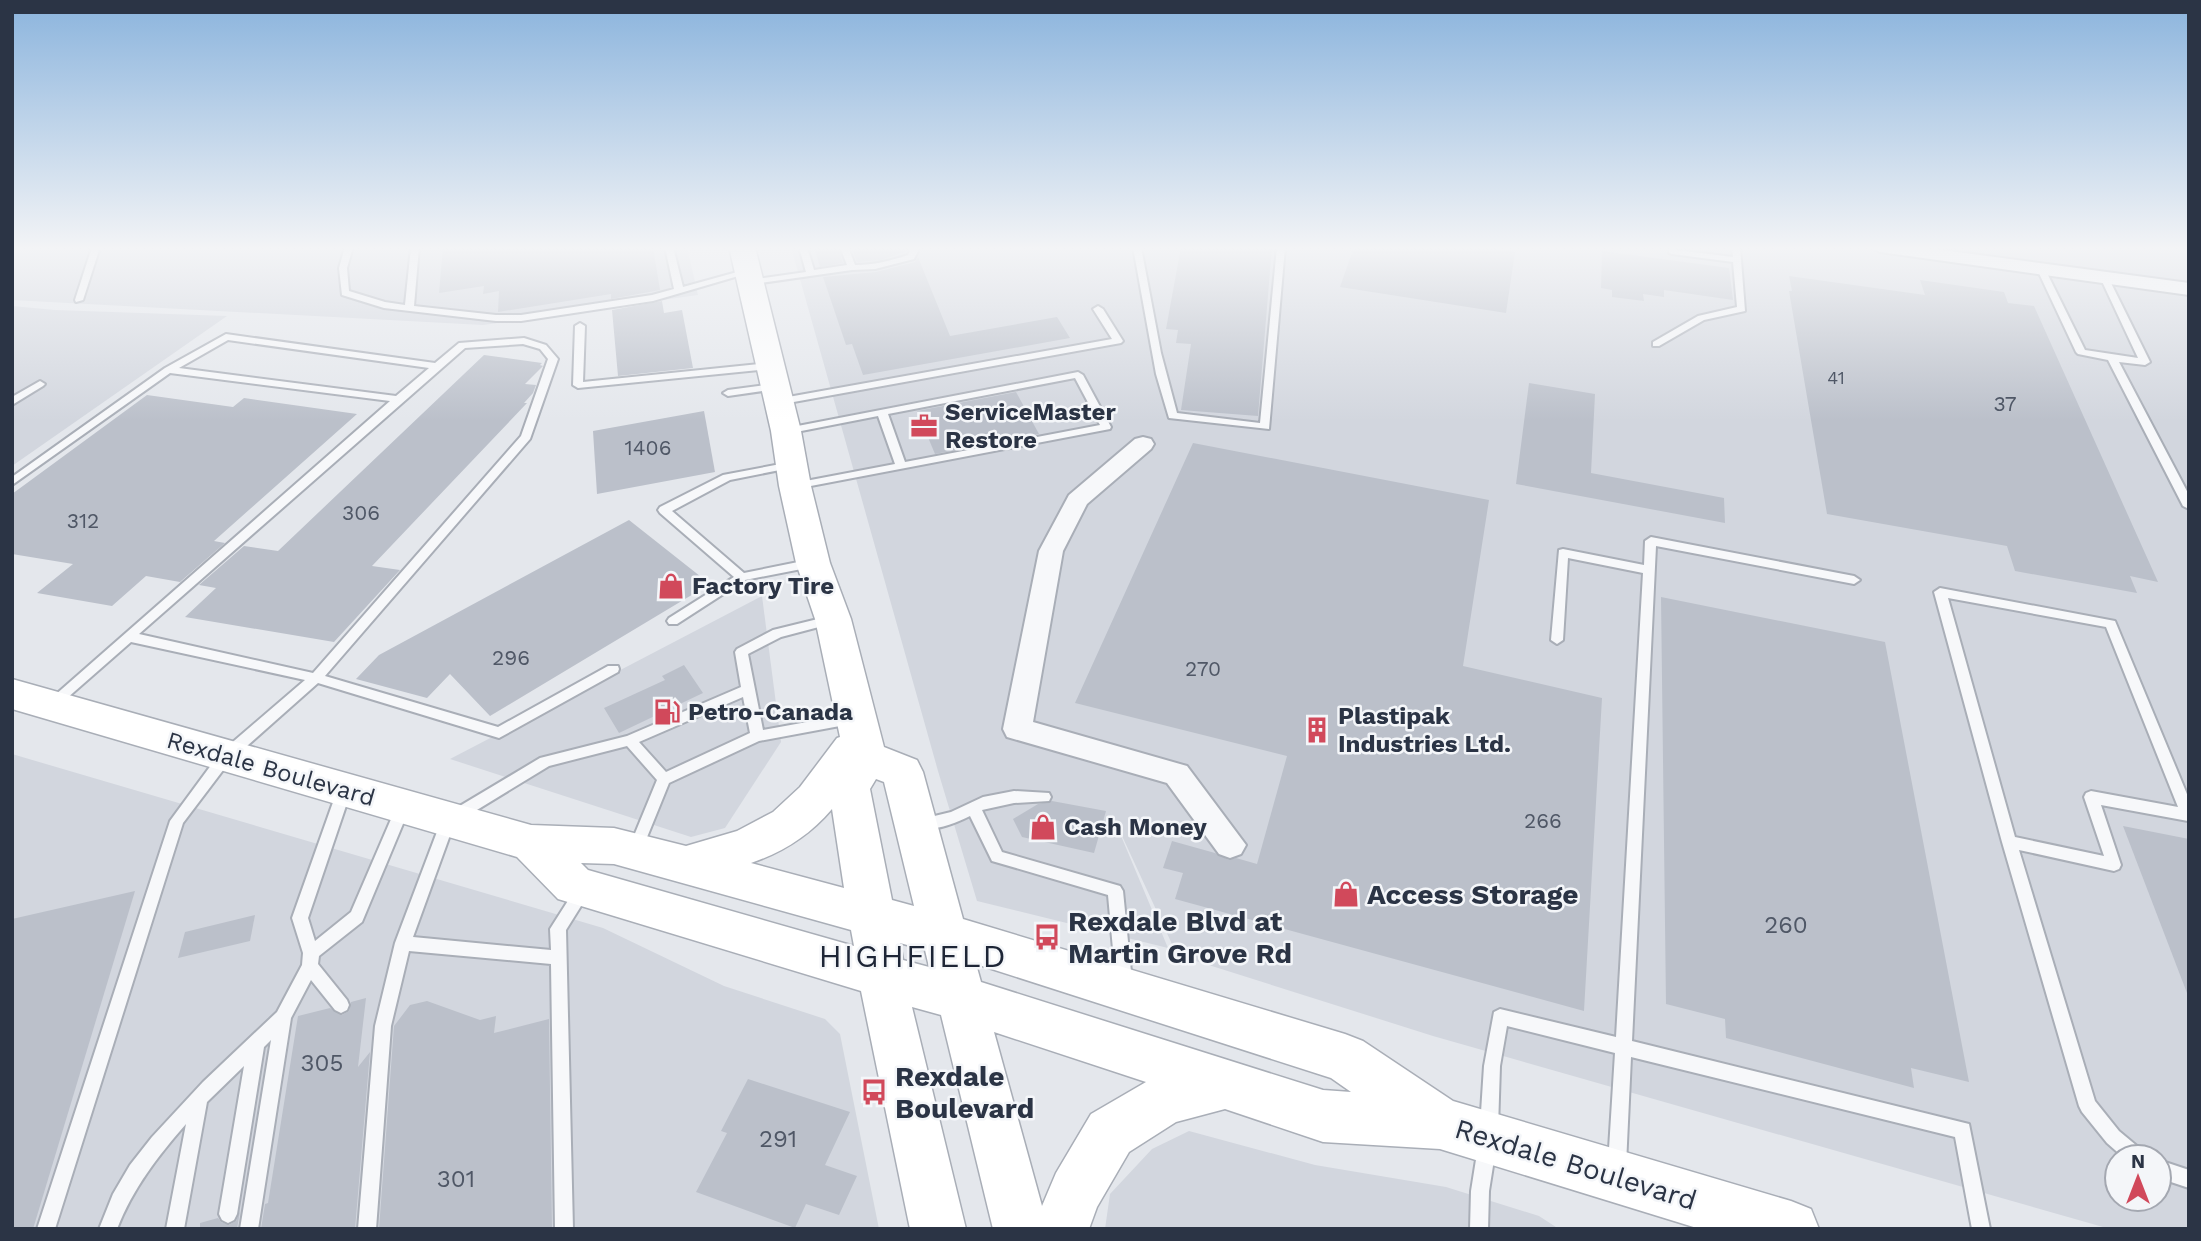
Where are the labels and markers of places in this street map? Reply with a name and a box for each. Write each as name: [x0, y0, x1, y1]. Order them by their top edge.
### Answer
place label: ServiceMaster Restore: [945, 398, 1116, 454]
office icon: ServiceMaster Restore: [909, 411, 939, 441]
shop icon: Factory Tire: [656, 571, 686, 601]
place label: Factory Tire: [692, 572, 834, 600]
fuel station icon: Petro-Canada: [652, 697, 682, 727]
place label: Petro-Canada: [688, 698, 853, 726]
place label: Plastipak Industries Ltd.: [1338, 702, 1511, 758]
building icon: Plastipak Industries Ltd.: [1302, 715, 1332, 745]
shop icon: Cash Money: [1028, 812, 1058, 842]
place label: Cash Money: [1064, 813, 1207, 841]
place label: Access Storage: [1367, 878, 1579, 911]
shop icon: Access Storage: [1331, 879, 1361, 909]
place label: Rexdale Blvd at Martin Grove Rd: [1068, 905, 1292, 970]
bus stop icon: Rexdale Blvd at Martin Grove Rd: [1032, 922, 1062, 952]
place label: Rexdale Boulevard: [895, 1060, 1034, 1125]
bus stop icon: Rexdale Boulevard: [859, 1077, 889, 1107]

